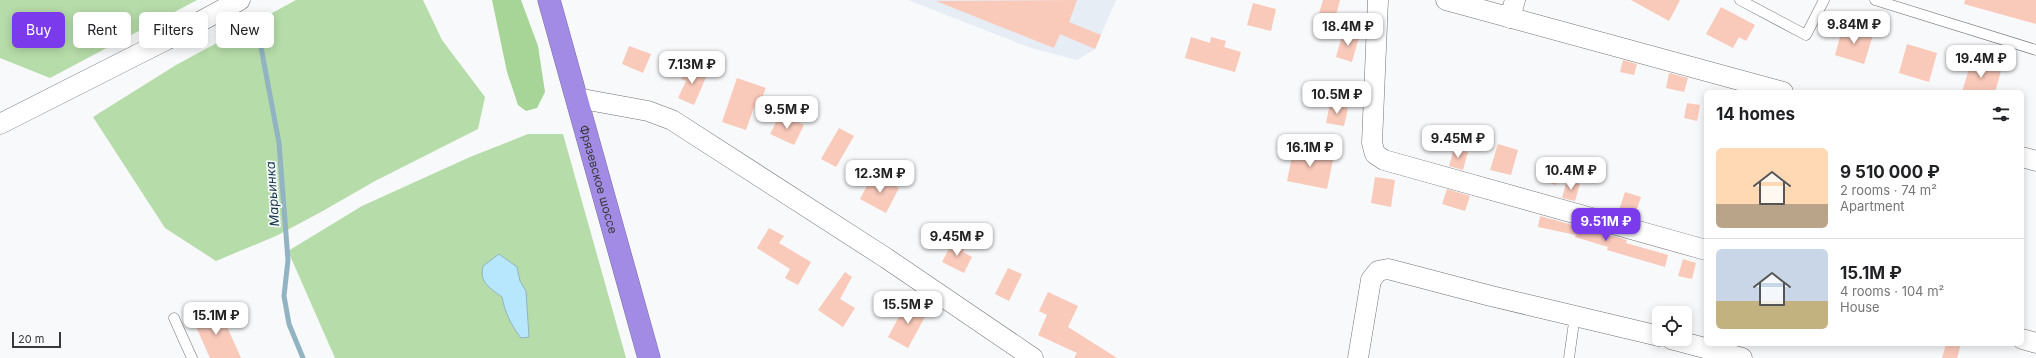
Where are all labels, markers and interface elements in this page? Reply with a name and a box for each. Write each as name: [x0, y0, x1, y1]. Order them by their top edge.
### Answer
pin: 9.84M ₽: [1817, 11, 1891, 45]
chip: Buy: [12, 12, 65, 48]
chip: Rent: [73, 12, 131, 48]
chip: Filters: [139, 12, 208, 48]
chip: New: [216, 12, 274, 48]
pin: 18.4M ₽: [1311, 13, 1385, 47]
text: 9.84M ₽: [1827, 16, 1881, 32]
text: 18.4M ₽: [1322, 18, 1374, 34]
pin: 19.4M ₽: [1944, 45, 2018, 79]
text: 19.4M ₽: [1955, 50, 2007, 66]
pin: 7.13M ₽: [655, 51, 729, 85]
text: 7.13M ₽: [668, 56, 716, 72]
pin: 10.5M ₽: [1300, 81, 1374, 115]
text: 10.5M ₽: [1311, 86, 1363, 102]
pin: 9.5M ₽: [754, 96, 820, 130]
text: 9.5M ₽: [764, 101, 810, 117]
icon: filters: [1990, 103, 2012, 125]
text: 14 homes: [1716, 104, 1795, 124]
street label: Фрязевское шоссе: [577, 123, 621, 235]
pin: 9.45M ₽: [1421, 125, 1495, 159]
text: 9.45M ₽: [1431, 130, 1485, 146]
pin: 16.1M ₽: [1273, 134, 1347, 168]
text: 16.1M ₽: [1286, 139, 1334, 155]
pin: 10.4M ₽: [1534, 157, 1608, 191]
pin: 12.3M ₽: [843, 160, 917, 194]
water label: Марьинка: [262, 161, 282, 227]
text: 10.4M ₽: [1545, 162, 1597, 178]
text: 9 510 000 ₽: [1840, 162, 1940, 182]
icon: home: [1748, 164, 1796, 212]
text: 12.3M ₽: [854, 165, 906, 181]
text: 2 rooms · 74 m²: [1840, 182, 1937, 198]
text: Apartment: [1840, 198, 1905, 214]
pin: 9.51M ₽: [1569, 208, 1643, 242]
text: 9.51M ₽: [1580, 213, 1632, 229]
pin: 9.45M ₽: [920, 223, 994, 257]
text: 9.45M ₽: [930, 228, 984, 244]
text: 15.1M ₽: [1840, 263, 1902, 283]
icon: home: [1748, 265, 1796, 313]
text: 4 rooms · 104 m²: [1840, 283, 1944, 299]
pin: 15.5M ₽: [871, 291, 945, 325]
text: 15.5M ₽: [882, 296, 934, 312]
text: House: [1840, 299, 1880, 315]
pin: 15.1M ₽: [179, 302, 253, 336]
map controls: [1652, 306, 1692, 346]
button: locate: [1652, 306, 1692, 346]
text: 15.1M ₽: [192, 307, 240, 323]
scale bar: [12, 330, 61, 349]
text: 20 m: [18, 332, 44, 346]

